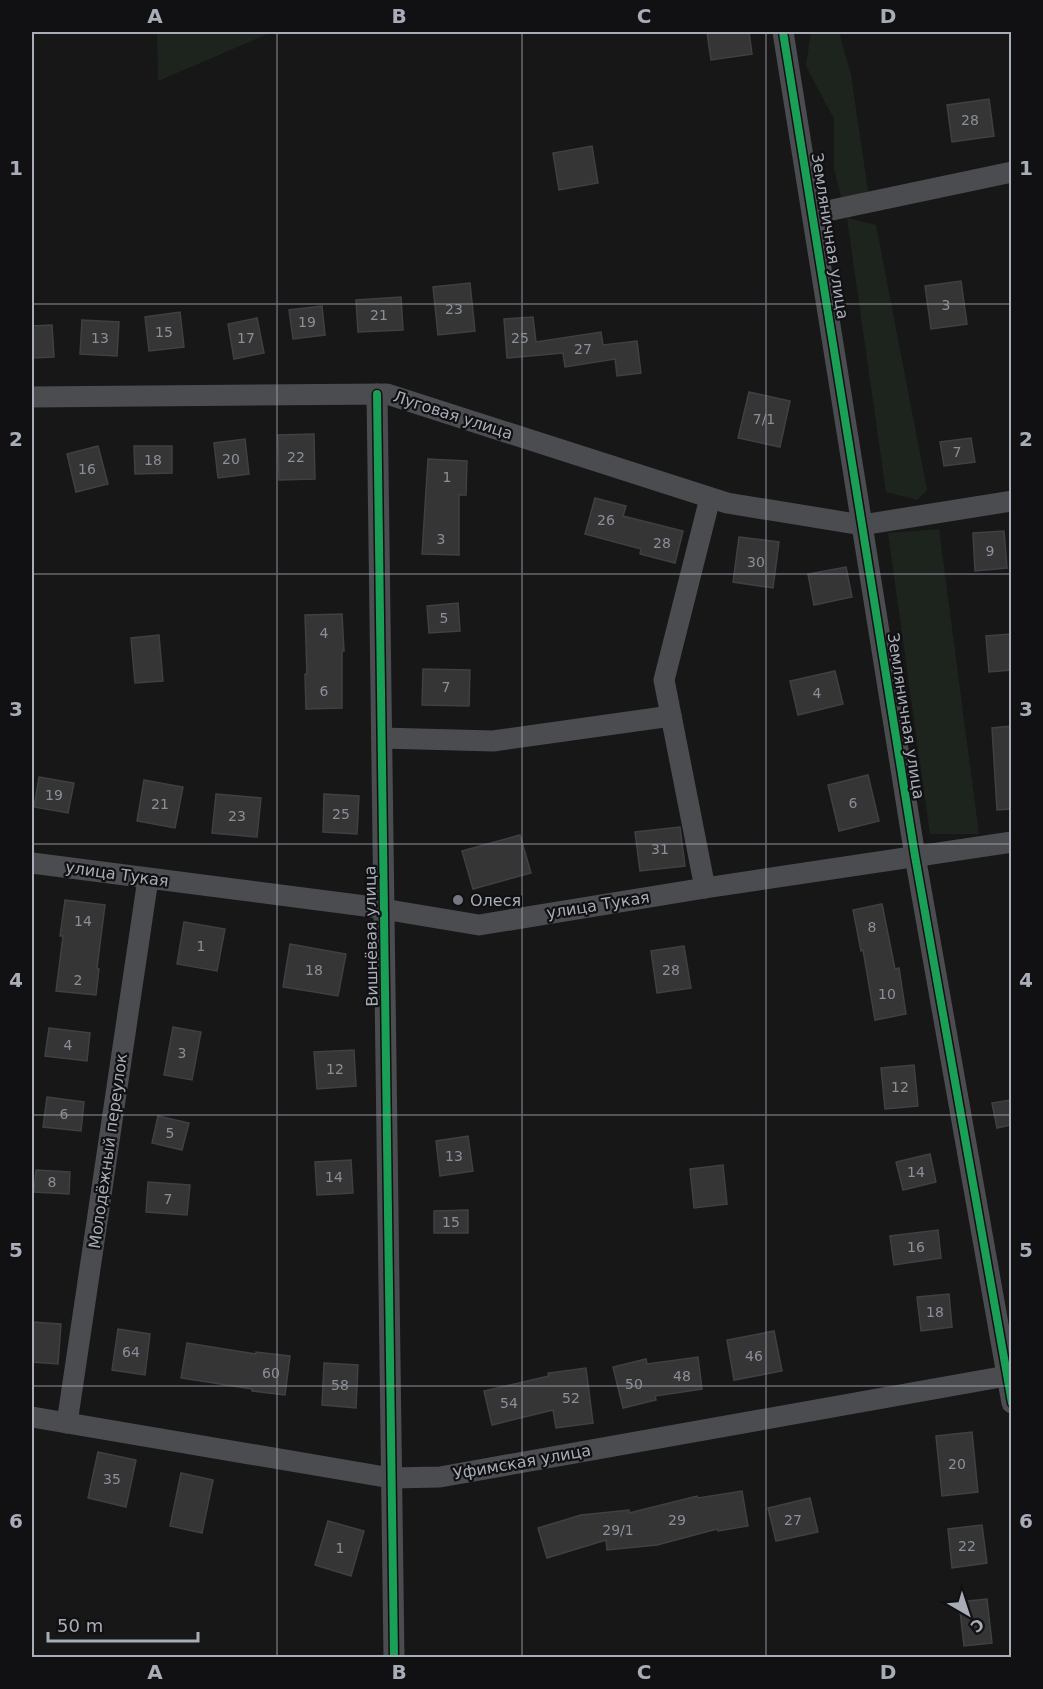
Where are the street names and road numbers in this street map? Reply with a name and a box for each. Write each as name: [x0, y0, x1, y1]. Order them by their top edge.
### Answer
street label: Земляничная улица: [807, 151, 853, 321]
street label: Луговая улица: [391, 387, 515, 443]
street label: Земляничная улица: [883, 631, 929, 801]
street label: улица Тукая: [64, 857, 170, 891]
street label: Вишнёвая улица: [360, 865, 382, 1007]
street label: улица Тукая: [545, 887, 651, 923]
street label: Молодёжный переулок: [85, 1052, 131, 1250]
street label: Уфимская улица: [452, 1441, 592, 1483]

